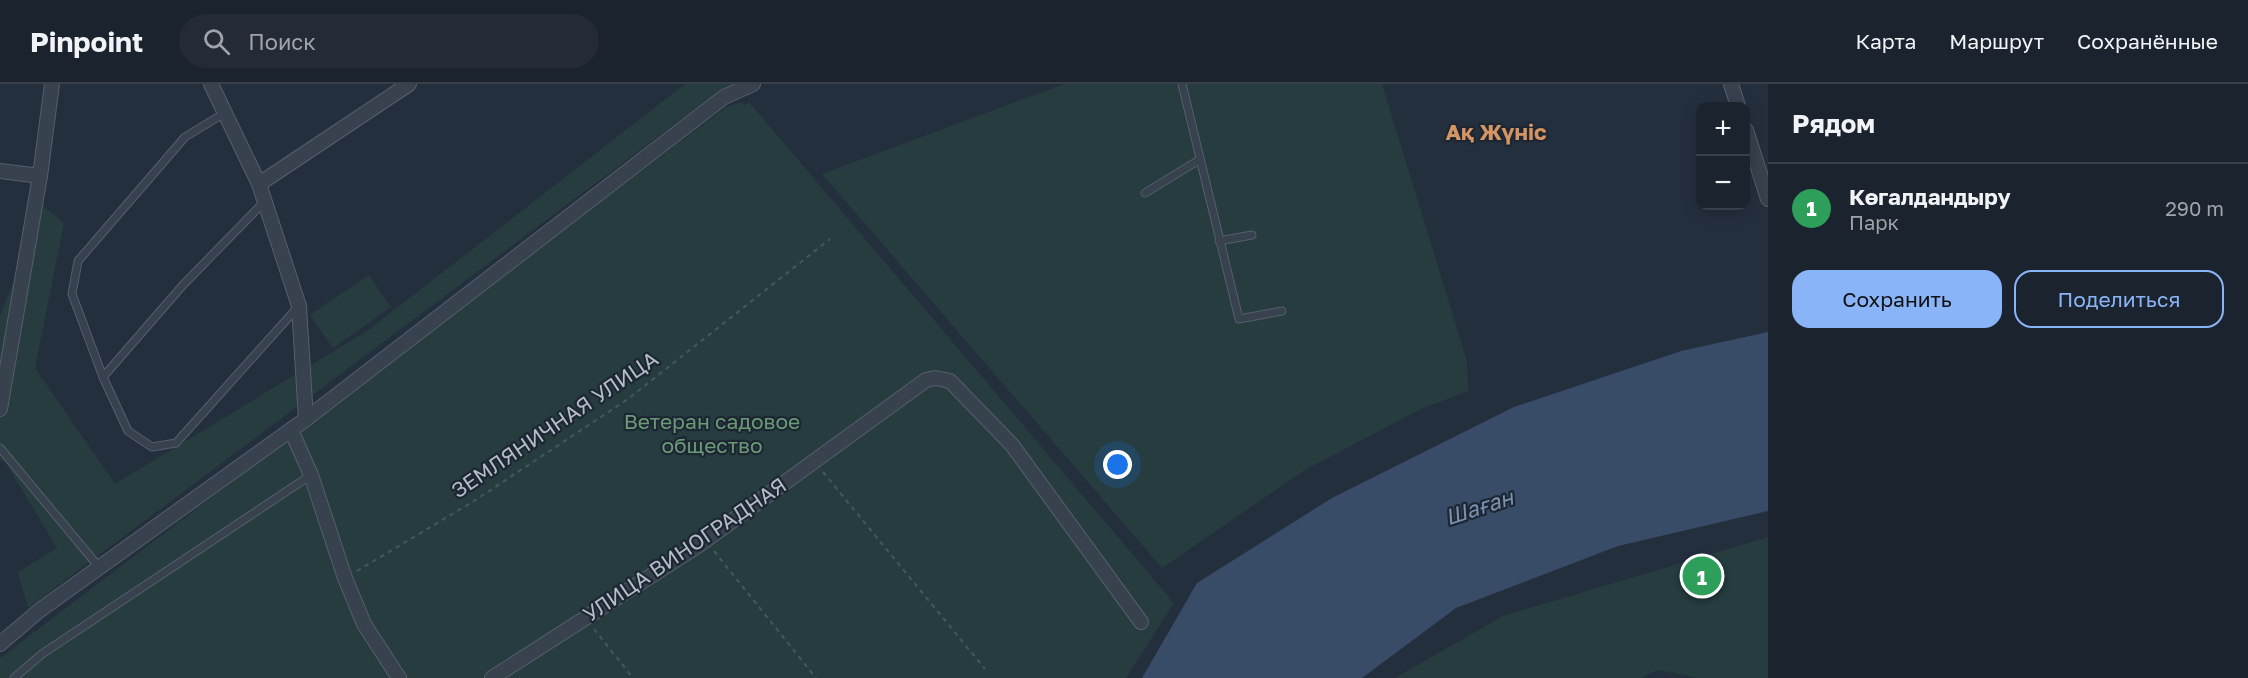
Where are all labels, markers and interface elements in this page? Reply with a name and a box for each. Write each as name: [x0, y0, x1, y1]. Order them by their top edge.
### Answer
search box: [179, 14, 599, 68]
text: Pinpoint: [30, 25, 143, 58]
icon: search: [200, 25, 233, 58]
text: Поиск: [248, 28, 316, 55]
text: Карта: [1855, 28, 1916, 54]
text: Маршрут: [1949, 28, 2044, 54]
text: Сохранённые: [2077, 28, 2218, 54]
map controls: [1696, 102, 1750, 210]
button: +: [1696, 102, 1750, 156]
text: Рядом: [1792, 108, 1875, 139]
district label: Ақ Жүніс: [1445, 118, 1547, 145]
button: −: [1696, 156, 1750, 210]
text: Көгалдандыру: [1849, 183, 2011, 210]
text: 1: [1806, 196, 1817, 220]
text: 290 m: [2165, 196, 2224, 220]
text: Парк: [1849, 210, 1899, 234]
button: Сохранить: [1792, 270, 2002, 328]
button: Поделиться: [2014, 270, 2224, 328]
street label: ЗЕМЛЯНИЧНАЯ УЛИЦА: [446, 345, 663, 503]
park label: Ветеран садовое общество: [624, 408, 800, 458]
your location: [1103, 450, 1132, 479]
street label: УЛИЦА ВИНОГРАДНАЯ: [578, 471, 791, 627]
water label: Шаған: [1441, 482, 1518, 530]
pin: 1: [1682, 554, 1722, 598]

